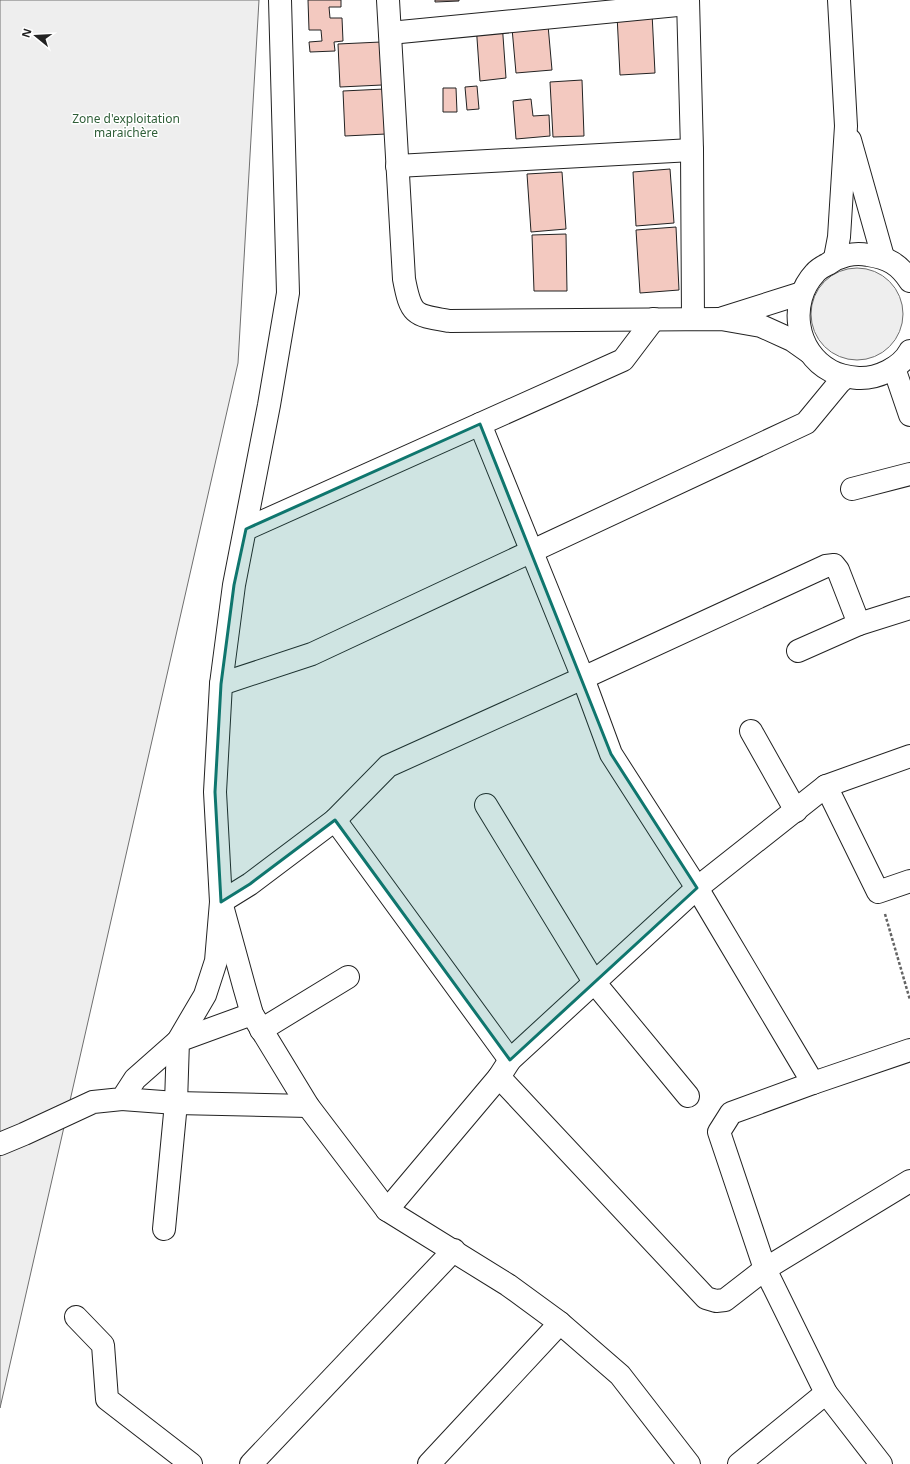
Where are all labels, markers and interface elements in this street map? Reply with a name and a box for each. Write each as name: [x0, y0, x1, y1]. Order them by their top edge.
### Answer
north arrow: [16, 16, 56, 56]
text: N: [17, 26, 35, 39]
park label: Zone d'exploitation maraichère: [72, 110, 180, 141]

